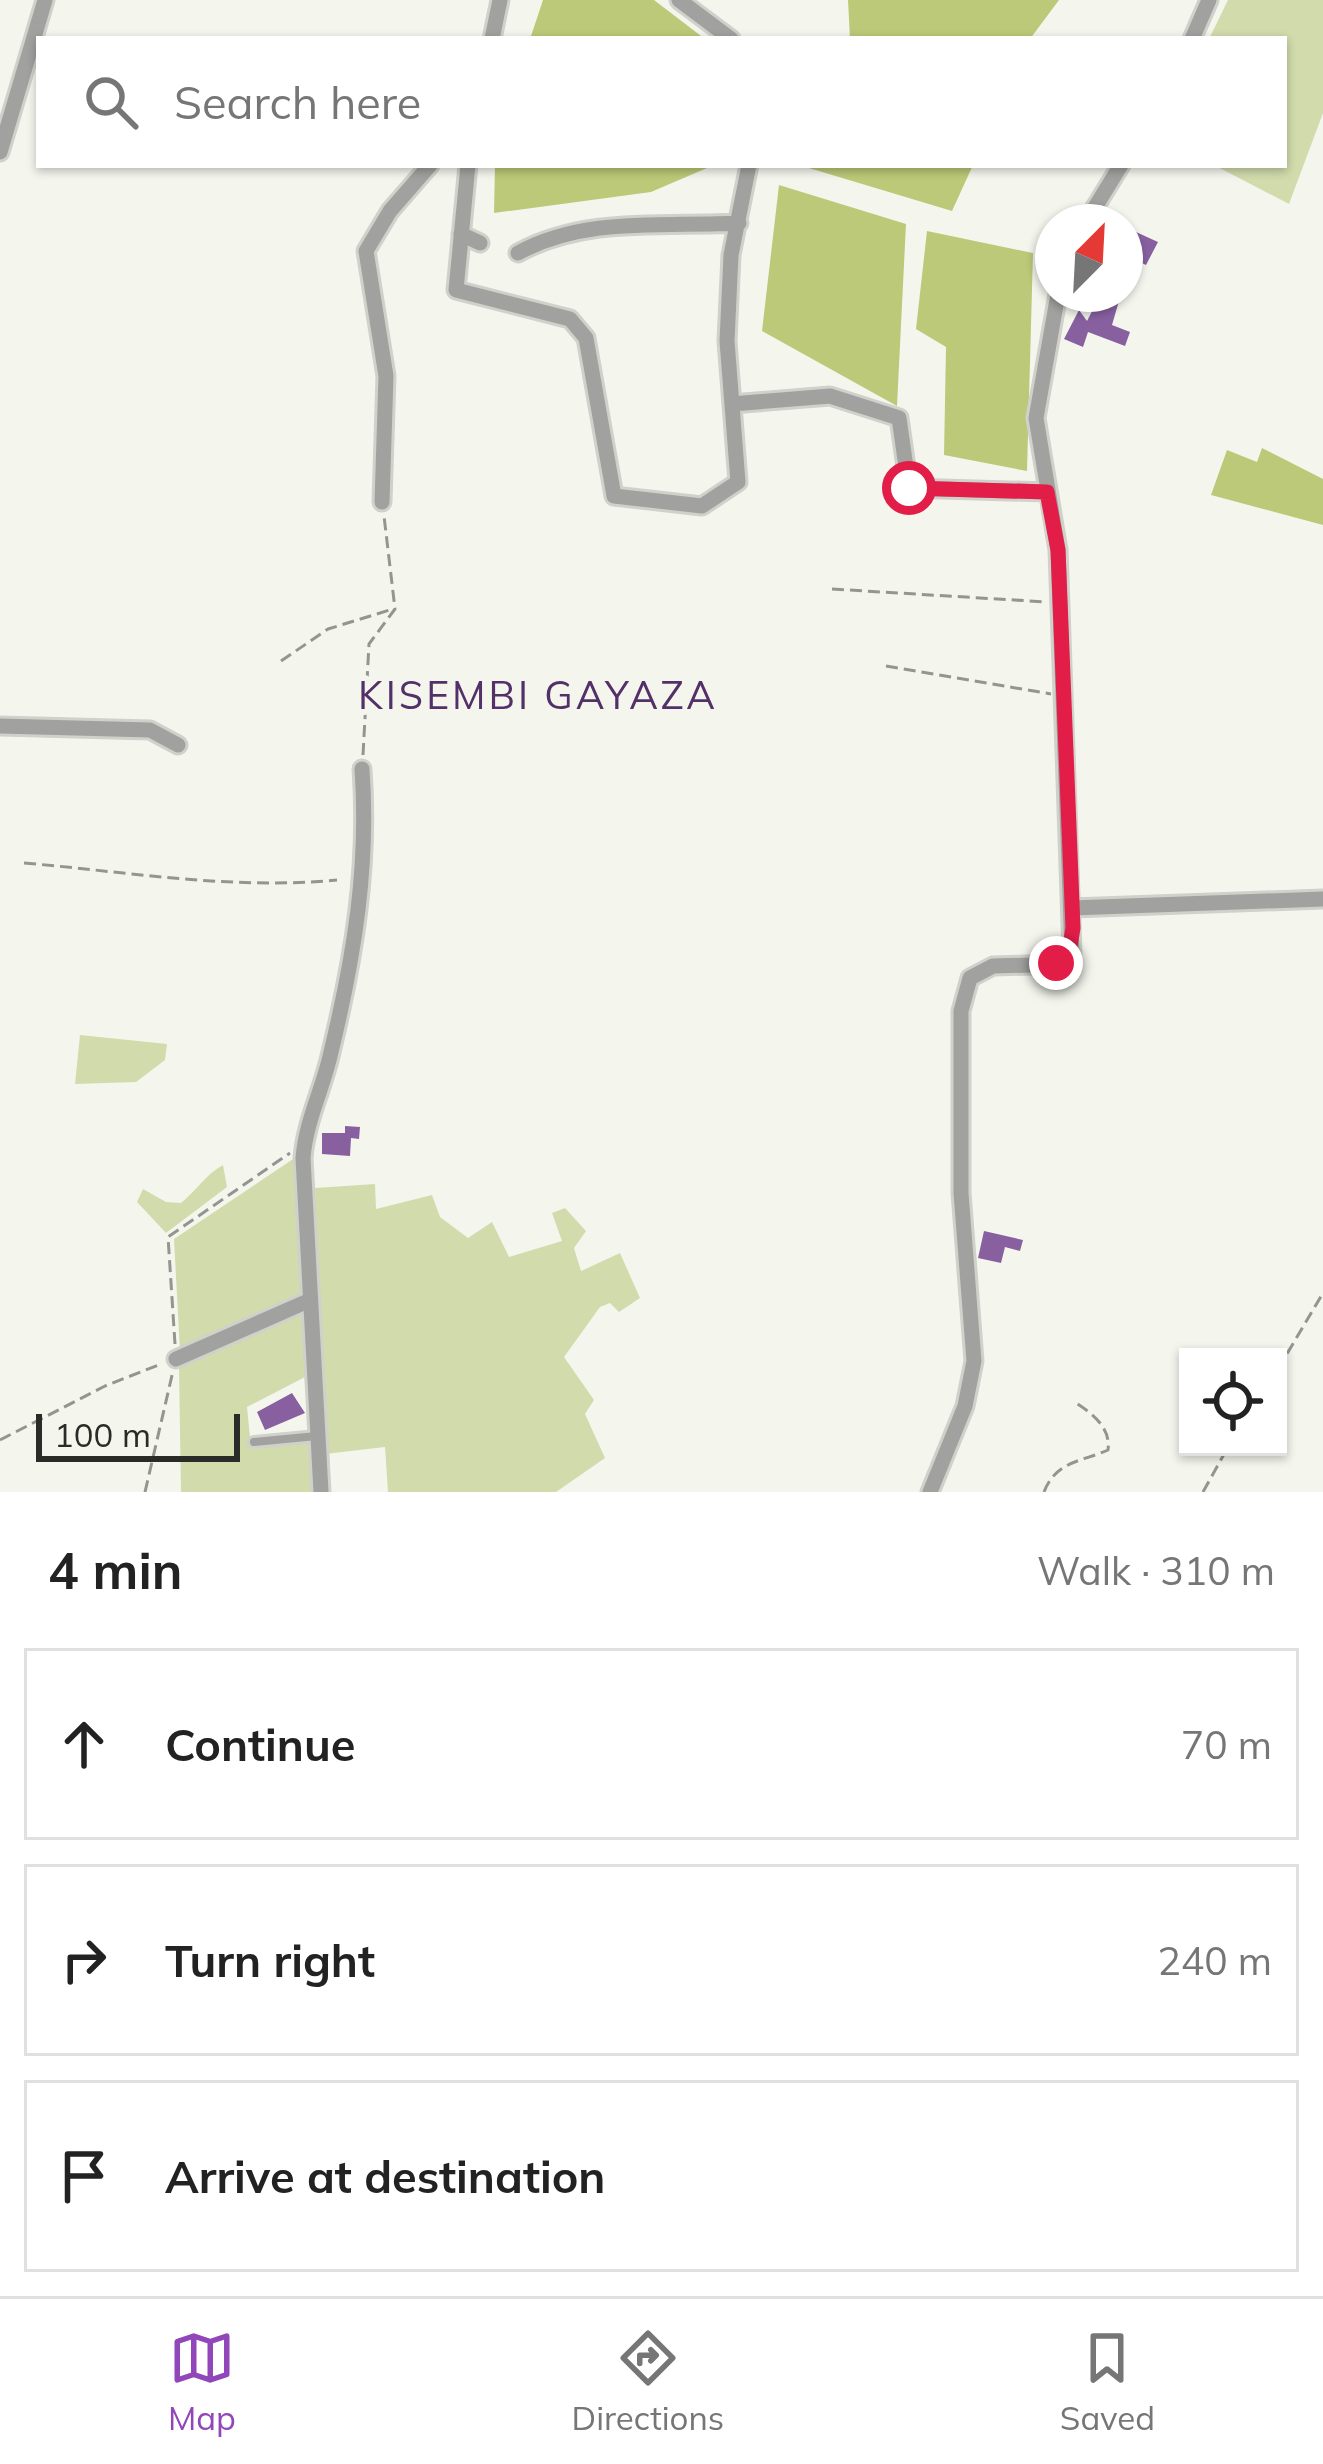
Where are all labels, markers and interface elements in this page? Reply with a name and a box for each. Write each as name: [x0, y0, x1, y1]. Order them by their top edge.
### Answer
search box: [36, 36, 1287, 168]
icon: search: [78, 69, 144, 135]
text: Search here: [174, 74, 421, 130]
north arrow: [1035, 204, 1143, 312]
route start: [882, 461, 936, 515]
district label: KISEMBI GAYAZA: [358, 670, 718, 719]
route end: [1029, 936, 1083, 990]
map controls: [1179, 1348, 1287, 1456]
button: locate: [1179, 1348, 1287, 1456]
scale bar: [36, 1408, 240, 1461]
text: 100 m: [54, 1414, 151, 1455]
text: 4 min: [48, 1538, 183, 1602]
text: Walk · 310 m: [1037, 1546, 1275, 1595]
icon: ahead: [51, 1711, 117, 1777]
text: Continue: [165, 1716, 355, 1772]
text: 70 m: [1181, 1720, 1272, 1769]
icon: right: [51, 1927, 117, 1993]
text: Turn right: [165, 1932, 375, 1988]
text: 240 m: [1157, 1936, 1272, 1985]
icon: arrive: [51, 2143, 117, 2209]
text: Arrive at destination: [165, 2148, 605, 2204]
tab: Map: [168, 2325, 236, 2438]
tab: Directions: [572, 2325, 724, 2438]
tab: Saved: [1060, 2325, 1155, 2438]

